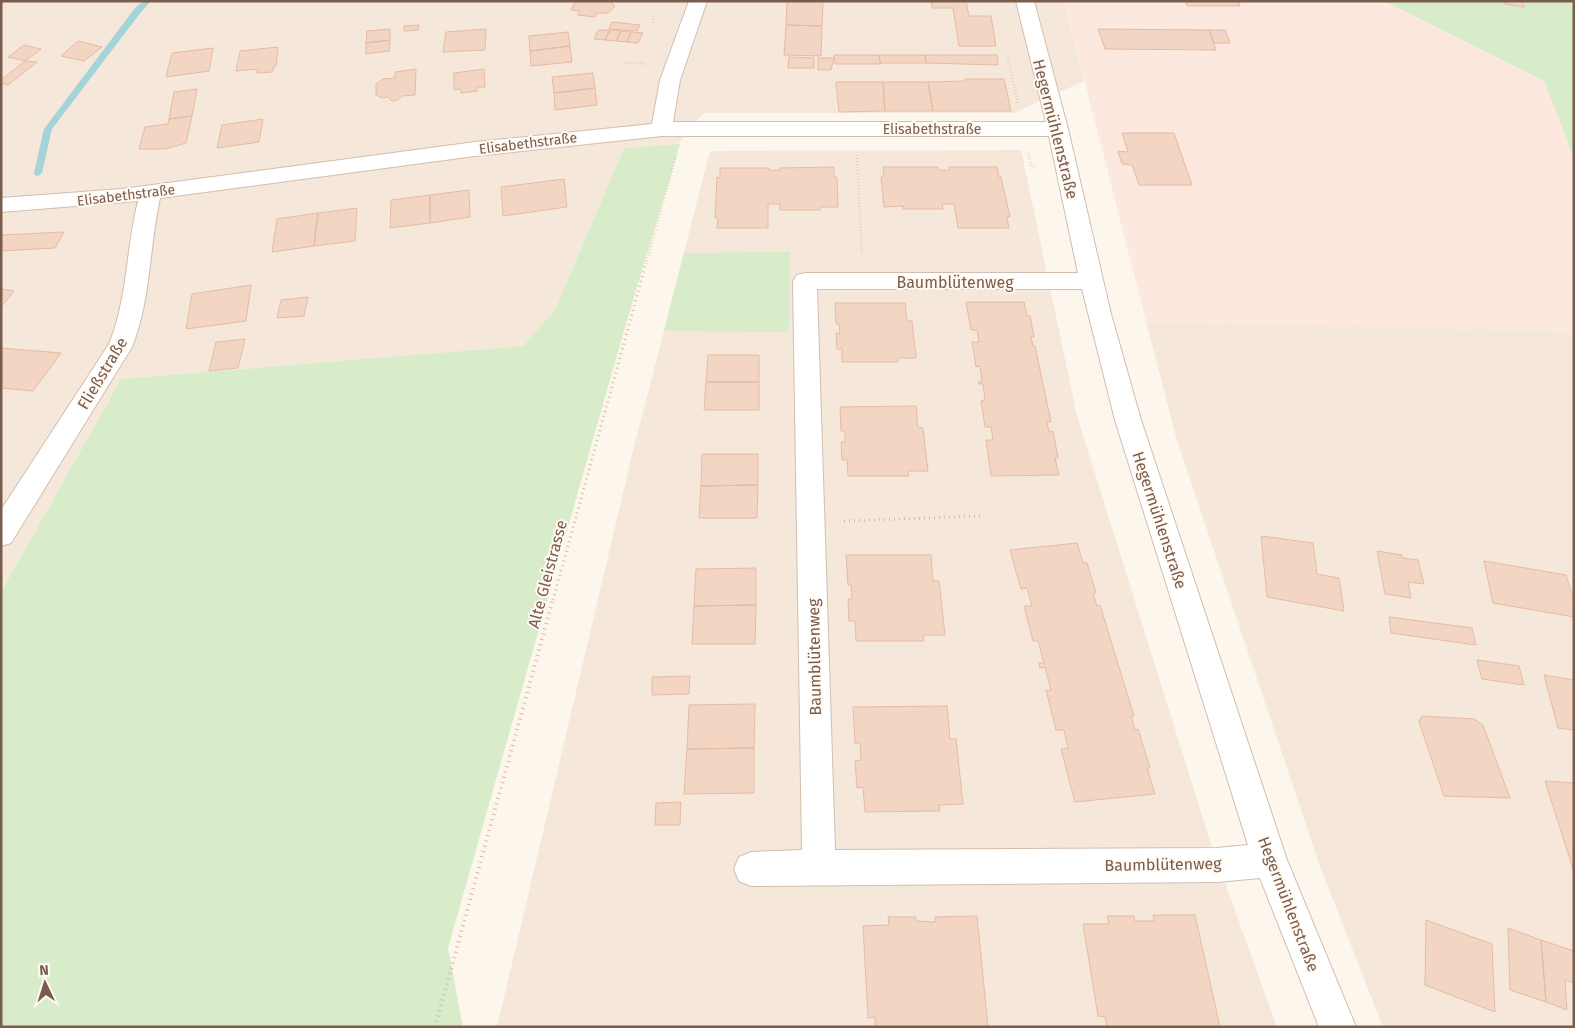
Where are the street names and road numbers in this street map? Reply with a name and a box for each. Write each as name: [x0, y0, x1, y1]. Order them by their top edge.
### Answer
street label: Hegermühlenstraße: [1029, 57, 1082, 201]
street label: Elisabethstraße: [883, 121, 981, 138]
street label: Elisabethstraße: [478, 129, 578, 158]
street label: Elisabethstraße: [76, 181, 176, 210]
street label: Baumblütenweg: [896, 273, 1014, 292]
street label: Fließstraße: [73, 334, 131, 413]
street label: Hegermühlenstraße: [1128, 449, 1191, 591]
street label: Alte Gleistrasse: [524, 518, 571, 630]
street label: Baumblütenweg: [804, 598, 825, 716]
street label: Hegermühlenstraße: [1254, 834, 1323, 975]
street label: Baumblütenweg: [1104, 854, 1222, 875]

